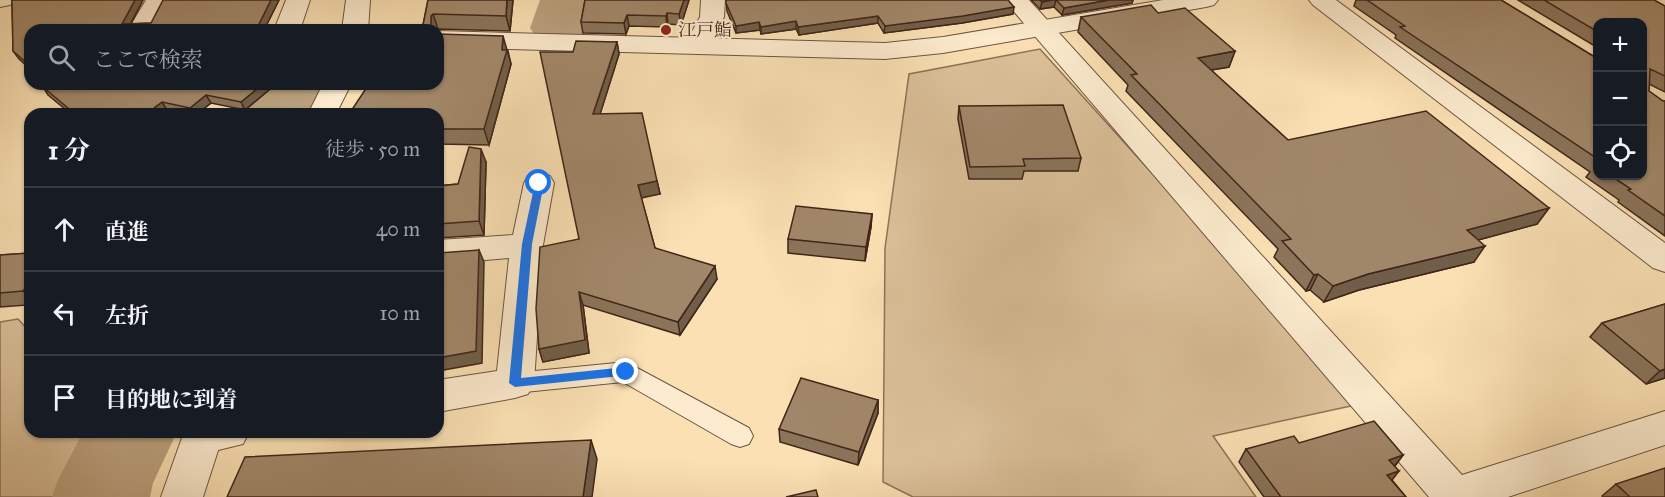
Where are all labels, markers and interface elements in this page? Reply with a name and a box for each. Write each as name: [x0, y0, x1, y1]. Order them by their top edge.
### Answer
map controls: [1593, 18, 1647, 180]
button: +: [1593, 18, 1647, 72]
place label: 江戸鮨: [678, 19, 732, 41]
marker: 江戸鮨: [659, 23, 673, 37]
search box: [24, 24, 444, 90]
icon: search: [45, 41, 78, 74]
text: ここで検索: [93, 46, 203, 73]
button: −: [1593, 72, 1647, 126]
button: locate: [1593, 126, 1647, 180]
text: 1 分: [48, 134, 90, 166]
text: 徒歩 · 50 m: [325, 137, 420, 161]
route start: [525, 169, 551, 195]
icon: ahead: [48, 213, 81, 246]
text: 40 m: [376, 217, 420, 241]
text: 直進: [105, 218, 149, 245]
icon: left: [48, 297, 81, 330]
text: 10 m: [379, 301, 420, 325]
text: 左折: [105, 302, 149, 329]
route end: [612, 358, 638, 384]
icon: arrive: [48, 381, 81, 414]
text: 目的地に到着: [105, 386, 237, 413]

